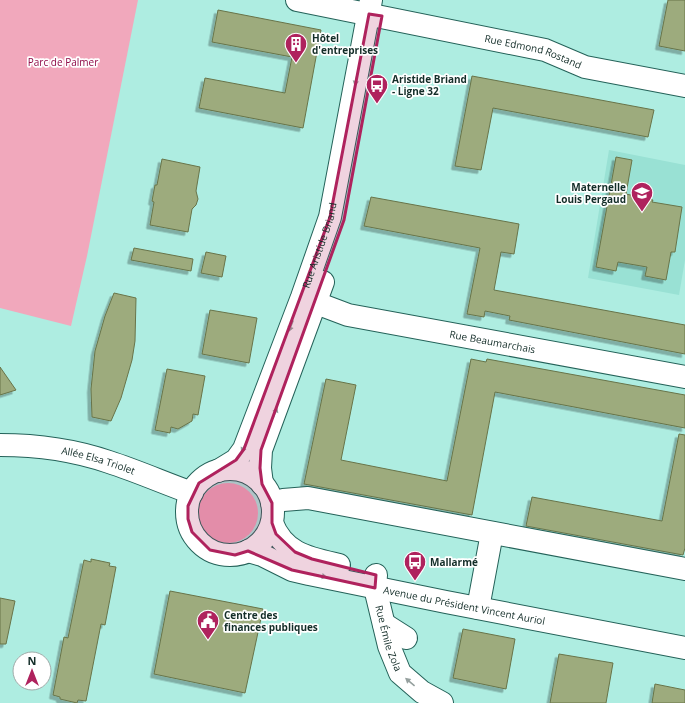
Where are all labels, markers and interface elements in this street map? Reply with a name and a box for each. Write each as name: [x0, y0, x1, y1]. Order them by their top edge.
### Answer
building icon: Hôtel d'entreprises: [283, 31, 309, 64]
place label: Hôtel d'entreprises: [312, 31, 378, 57]
street label: Rue Edmond Rostand: [483, 31, 584, 72]
park label: Parc de Palmer: [28, 55, 98, 69]
bus stop icon: Aristide Briand - Ligne 32: [364, 72, 390, 105]
place label: Aristide Briand - Ligne 32: [392, 72, 467, 98]
one-way arrow: [353, 73, 359, 86]
place label: Maternelle Louis Pergaud: [556, 180, 626, 206]
school or university icon: Maternelle Louis Pergaud: [629, 180, 655, 213]
street label: Rue Aristide Briand: [299, 201, 340, 290]
one-way arrow: [288, 321, 294, 333]
street label: Rue Beaumarchais: [448, 327, 537, 356]
one-way arrow: [272, 407, 278, 419]
one-way arrow: [241, 442, 247, 453]
street label: Allée Elsa Triolet: [60, 443, 138, 478]
bus stop icon: Mallarmé: [402, 549, 428, 582]
place label: Mallarmé: [430, 555, 478, 569]
one-way arrow: [315, 574, 327, 580]
street label: Avenue du Président Vincent Auriol: [382, 582, 546, 628]
street label: Rue Émile Zola: [372, 604, 406, 673]
public building icon: Centre des finances publiques: [195, 608, 221, 641]
place label: Centre des finances publiques: [224, 608, 318, 634]
north arrow: [12, 651, 52, 691]
text: N: [28, 653, 36, 668]
one-way arrow: [404, 677, 415, 686]

